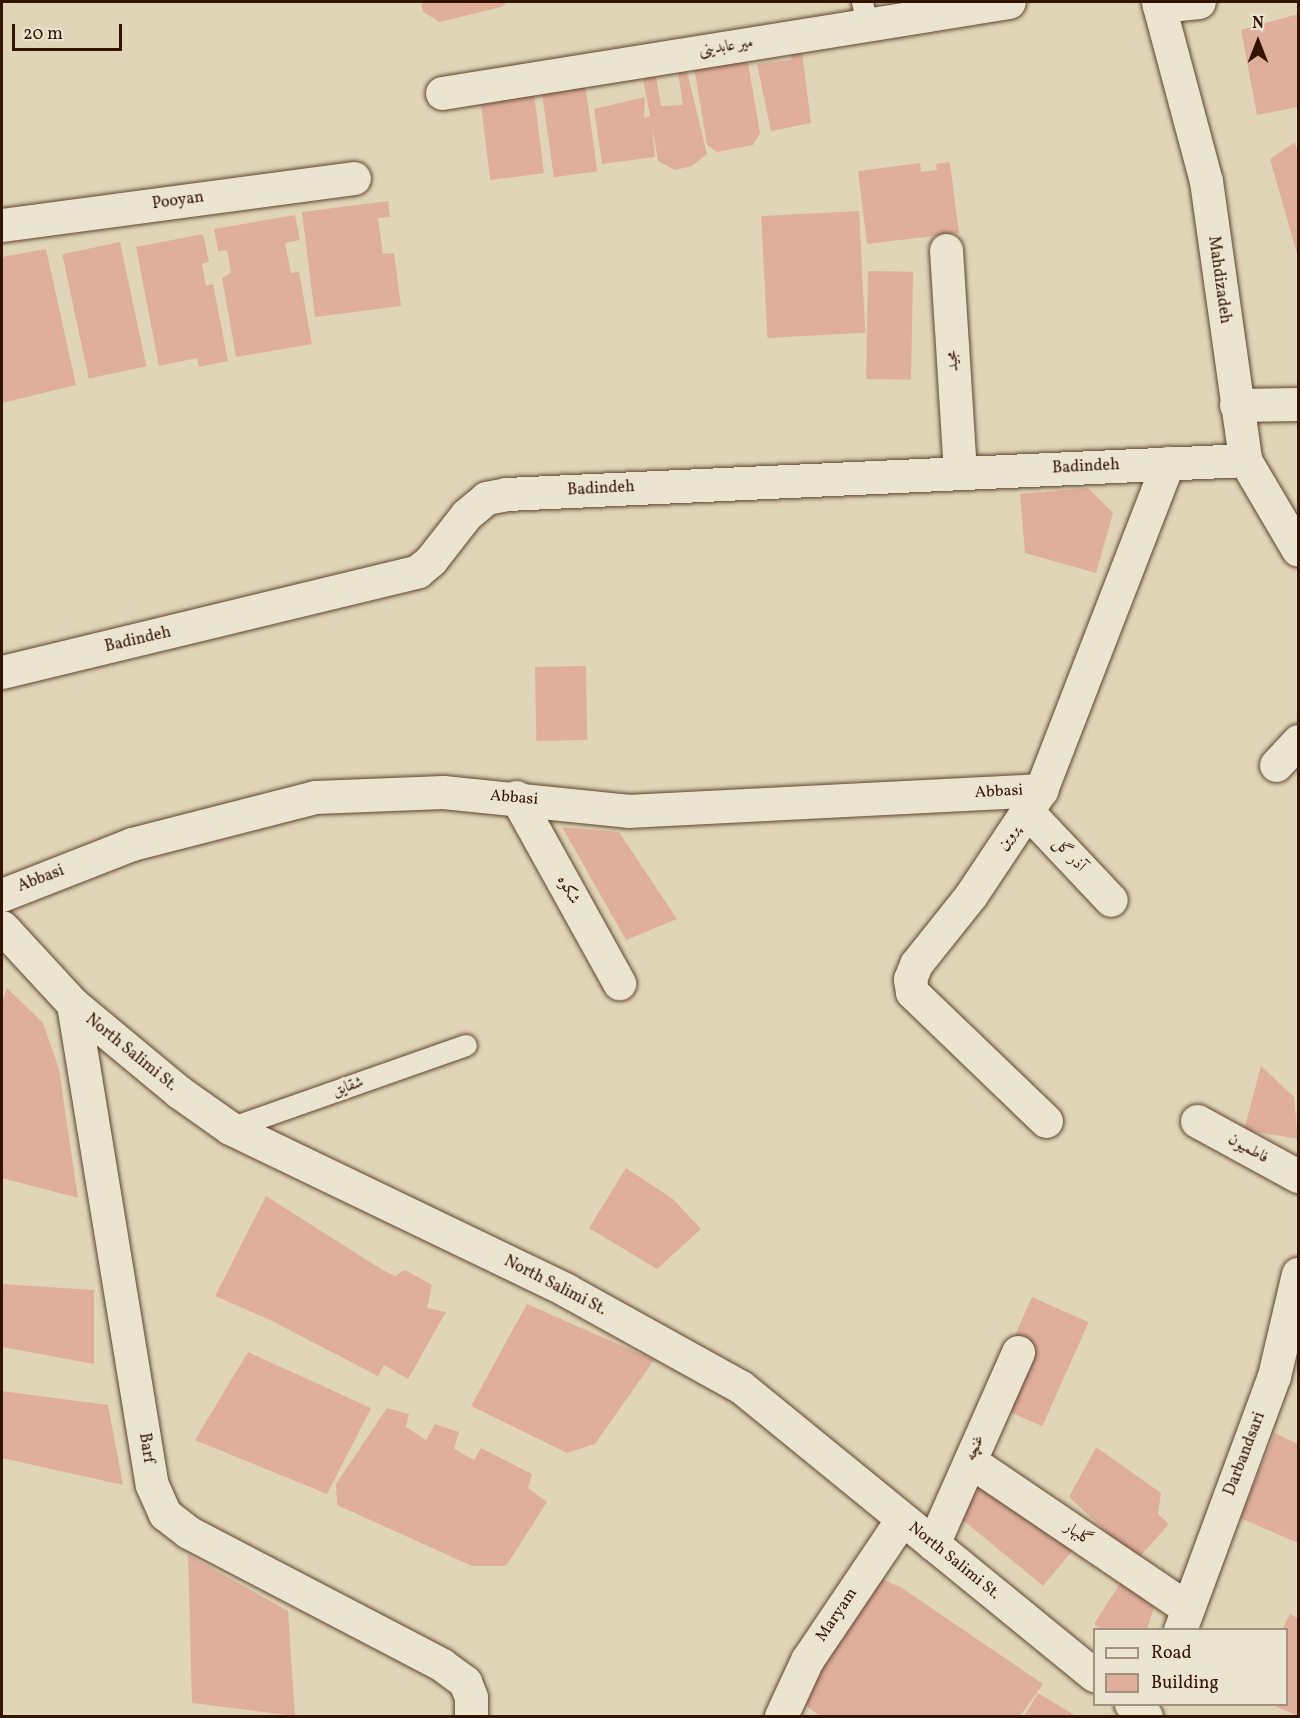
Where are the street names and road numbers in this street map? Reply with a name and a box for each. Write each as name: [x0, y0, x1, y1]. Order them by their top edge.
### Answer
street label: میر عابدینی: [697, 33, 755, 61]
street label: Pooyan: [151, 188, 205, 214]
street label: Mahdizadeh: [1203, 235, 1235, 325]
street label: مجید: [943, 350, 963, 372]
street label: Badindeh: [1052, 456, 1120, 478]
street label: Badindeh: [567, 478, 635, 500]
street label: Badindeh: [103, 623, 173, 657]
street label: Abbasi: [974, 781, 1024, 803]
street label: Abbasi: [489, 786, 539, 810]
street label: پروین: [994, 822, 1024, 854]
street label: آذر گل: [1049, 834, 1089, 876]
street label: Abbasi: [15, 861, 67, 897]
street label: شکوه: [552, 872, 584, 908]
street label: North Salimi St.: [81, 1010, 181, 1096]
street label: شقایق: [330, 1073, 366, 1101]
street label: فاطمیون: [1224, 1130, 1272, 1168]
street label: North Salimi St.: [501, 1252, 609, 1320]
street label: Darbandsari: [1220, 1409, 1270, 1499]
street label: Barf: [134, 1432, 158, 1464]
street label: غنچه: [961, 1432, 989, 1464]
street label: North Salimi St.: [904, 1518, 1004, 1604]
street label: گلبهار: [1060, 1518, 1096, 1550]
street label: Maryam: [812, 1585, 862, 1645]

